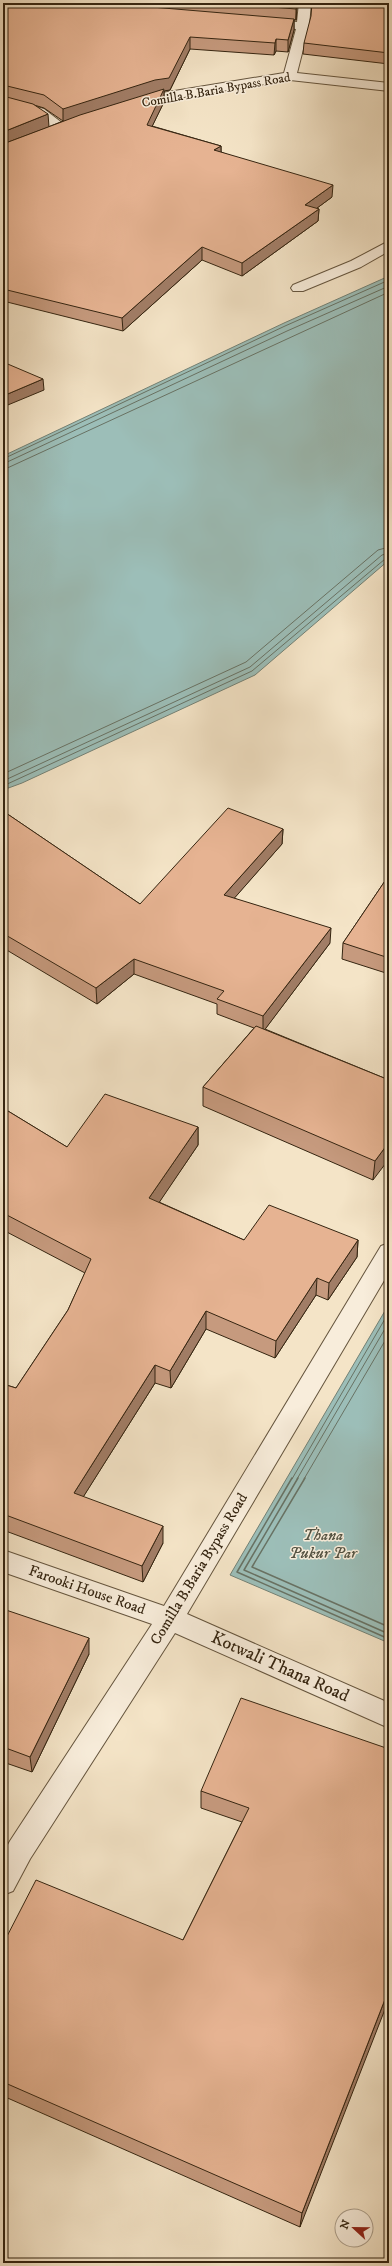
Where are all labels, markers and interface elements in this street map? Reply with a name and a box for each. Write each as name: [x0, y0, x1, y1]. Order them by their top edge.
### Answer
street label: Comilla B.Baria Bypass Road: [140, 69, 292, 111]
street label: Comilla B.Baria Bypass Road: [146, 1489, 252, 1648]
water label: Thana Pukur Par: [289, 1525, 358, 1563]
street label: Farooki House Road: [26, 1561, 148, 1619]
street label: Kotwali Thana Road: [208, 1627, 353, 1707]
north arrow: [334, 2208, 374, 2248]
text: N: [337, 2218, 354, 2231]

